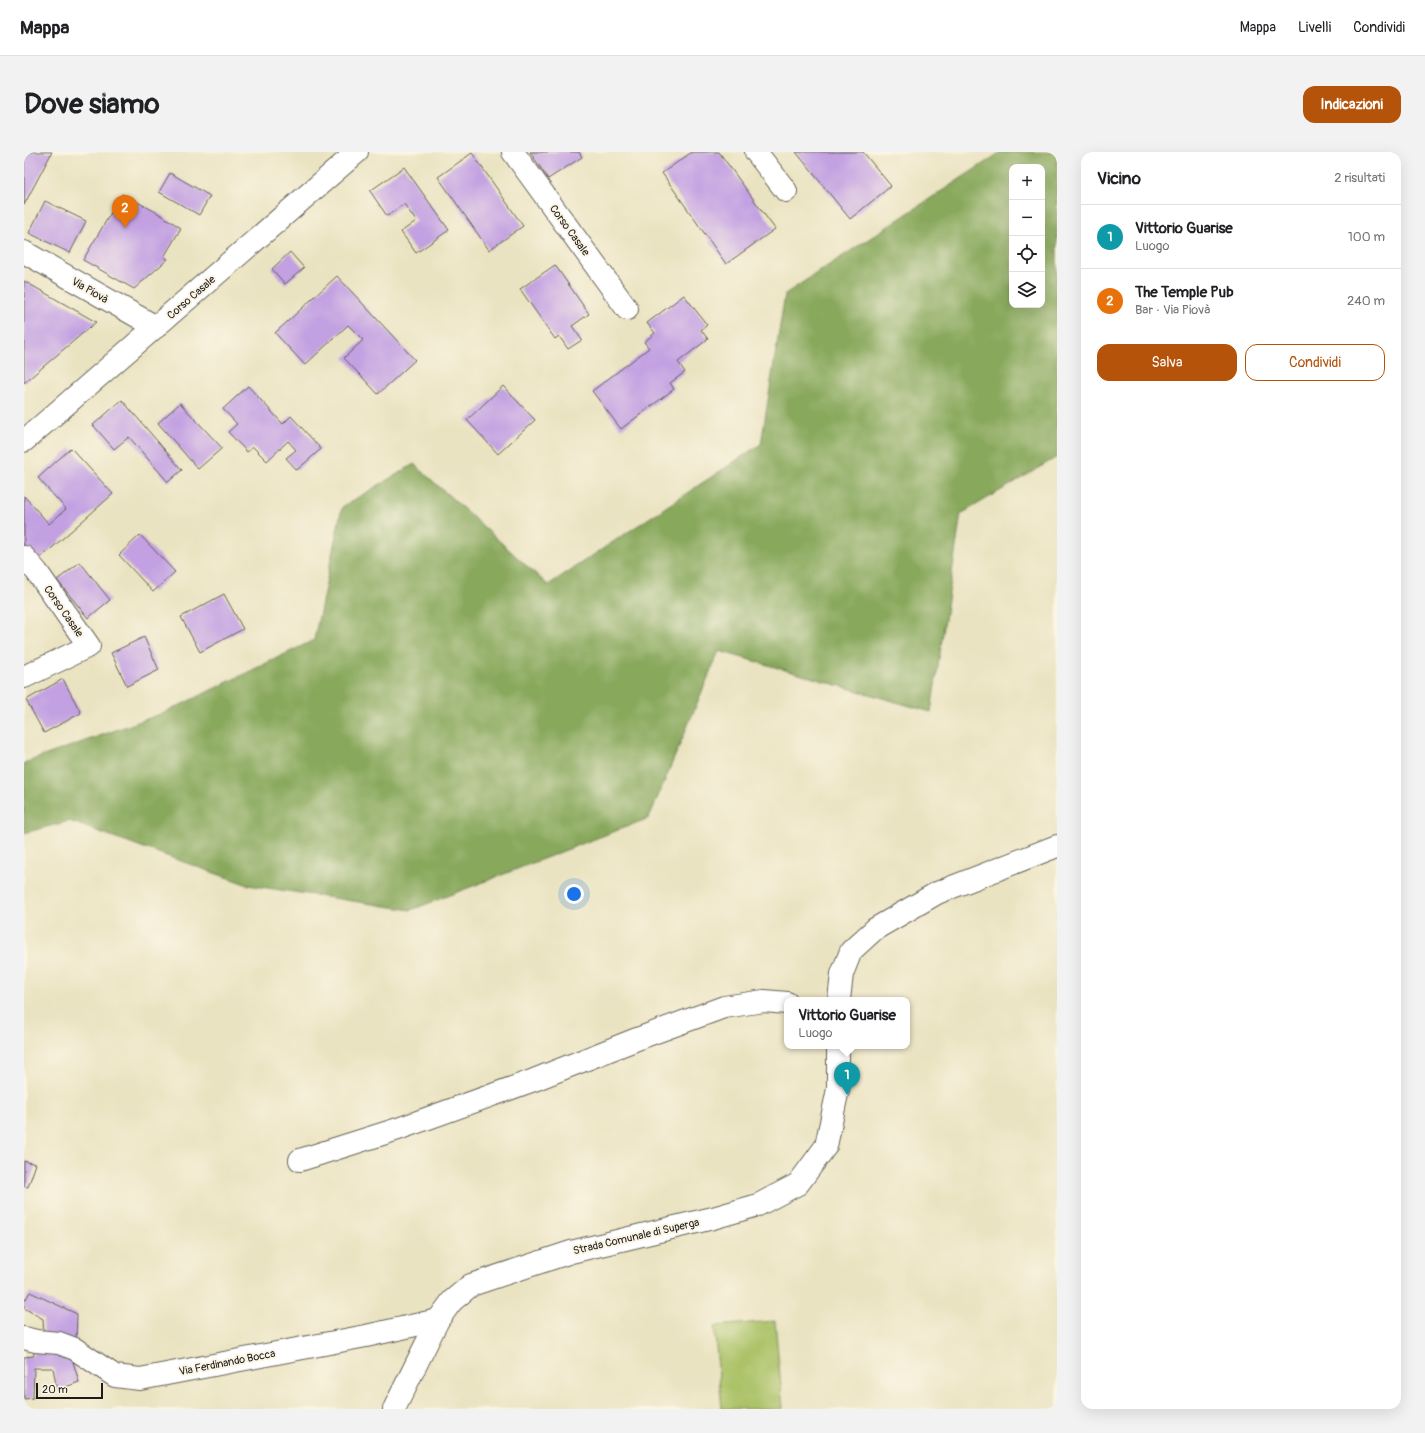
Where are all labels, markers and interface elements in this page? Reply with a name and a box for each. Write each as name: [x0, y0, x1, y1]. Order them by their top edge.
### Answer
text: Mappa: [20, 16, 69, 40]
text: Mappa: [1240, 19, 1276, 36]
text: Livelli: [1298, 19, 1331, 36]
text: Condividi: [1353, 19, 1405, 36]
button: Indicazioni: [1303, 86, 1401, 123]
text: Dove siamo: [24, 87, 160, 122]
map controls: [1009, 164, 1045, 308]
button: +: [1009, 164, 1045, 200]
text: Vicino: [1097, 168, 1141, 189]
text: 2 risultati: [1334, 170, 1385, 186]
pin: 2: [112, 195, 138, 228]
button: −: [1009, 200, 1045, 236]
street label: Corso Casale: [547, 202, 593, 259]
text: Vittorio Guarise: [1135, 219, 1233, 238]
text: 1: [1107, 229, 1113, 245]
text: 100 m: [1348, 229, 1385, 245]
button: locate: [1009, 236, 1045, 272]
text: Luogo: [1135, 238, 1169, 254]
street label: Corso Casale: [164, 272, 219, 322]
button: layers: [1009, 272, 1045, 308]
street label: Via Piovà: [69, 275, 110, 306]
text: The Temple Pub: [1135, 283, 1234, 302]
text: 2: [1106, 293, 1114, 309]
text: 240 m: [1347, 293, 1385, 309]
text: Bar · Via Piovà: [1135, 302, 1210, 318]
button: Salva: [1097, 344, 1237, 381]
button: Condividi: [1245, 344, 1385, 381]
street label: Corso Casale: [41, 583, 86, 640]
your location: [564, 884, 584, 904]
popup: [784, 997, 910, 1049]
text: Vittorio Guarise: [798, 1006, 896, 1025]
text: Luogo: [798, 1025, 833, 1041]
pin: 1: [834, 1062, 860, 1095]
street label: Strada Comunale di Superga: [572, 1216, 700, 1257]
street label: Via Ferdinando Bocca: [178, 1347, 276, 1378]
scale bar: [36, 1381, 103, 1400]
text: 20 m: [42, 1383, 68, 1396]

